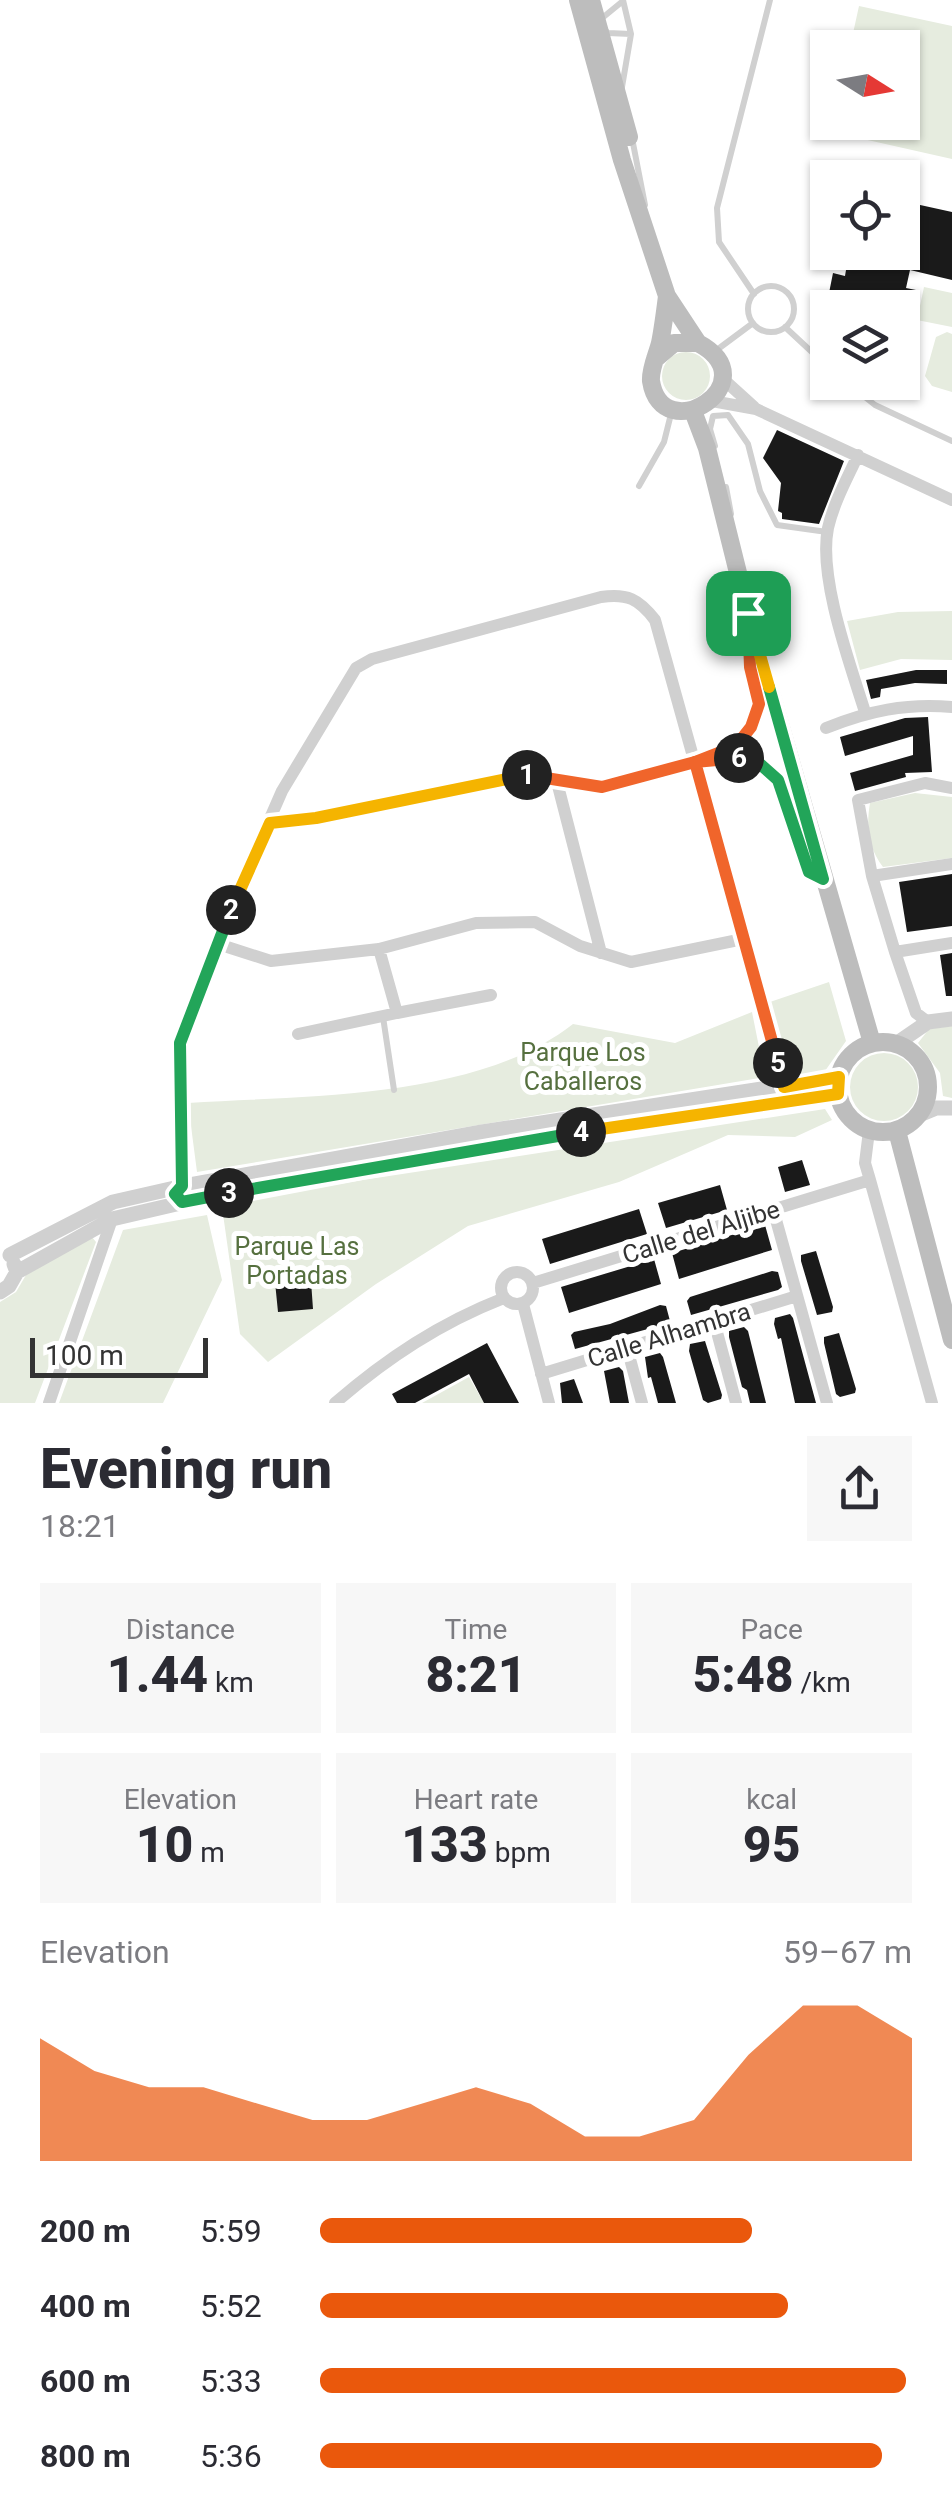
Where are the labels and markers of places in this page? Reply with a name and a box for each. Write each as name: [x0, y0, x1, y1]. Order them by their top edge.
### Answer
pin: [706, 571, 791, 656]
pin: 6: [714, 733, 764, 783]
pin: 1: [502, 750, 552, 800]
pin: 2: [206, 885, 256, 935]
pin: 5: [753, 1038, 803, 1088]
pin: 4: [556, 1107, 606, 1157]
pin: 3: [204, 1168, 254, 1218]

